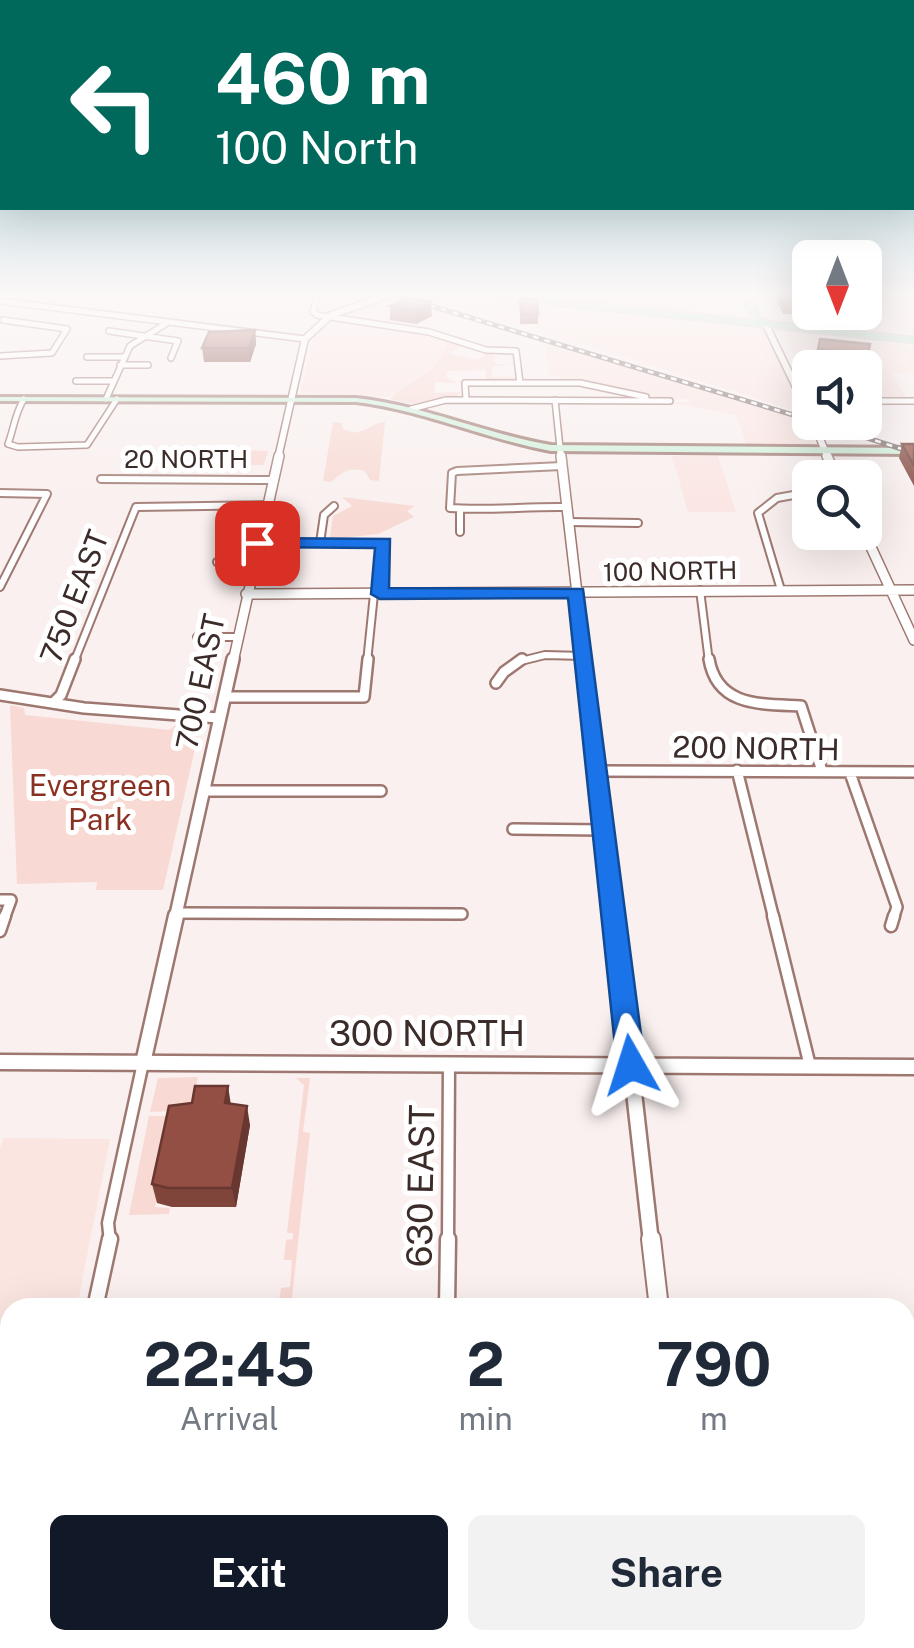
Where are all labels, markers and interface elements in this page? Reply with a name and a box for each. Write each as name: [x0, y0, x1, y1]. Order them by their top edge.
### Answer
text: 460 m: [215, 37, 431, 120]
icon: left: [50, 40, 180, 170]
text: 100 North: [215, 121, 419, 174]
north arrow: [792, 240, 882, 330]
map controls: [792, 240, 882, 550]
button: sound: [792, 350, 882, 440]
street label: 20 NORTH: [124, 444, 248, 474]
button: search: [792, 460, 882, 550]
pin: [215, 501, 300, 586]
icon: arrive: [230, 516, 285, 571]
street label: 750 EAST: [32, 525, 116, 668]
street label: 100 NORTH: [602, 555, 738, 587]
street label: 700 EAST: [168, 610, 232, 753]
street label: 200 NORTH: [672, 729, 840, 767]
park label: Evergreen Park: [29, 767, 171, 837]
street label: 300 NORTH: [329, 1013, 525, 1054]
position arrow: [579, 1013, 683, 1117]
street label: 630 EAST: [399, 1104, 442, 1268]
text: 22:45: [144, 1329, 315, 1400]
text: 2: [467, 1329, 505, 1400]
text: 790: [656, 1329, 771, 1400]
text: Arrival: [180, 1400, 279, 1437]
text: min: [459, 1400, 513, 1437]
text: m: [700, 1400, 728, 1437]
button: Exit: [50, 1515, 448, 1630]
button: Share: [468, 1515, 865, 1630]

